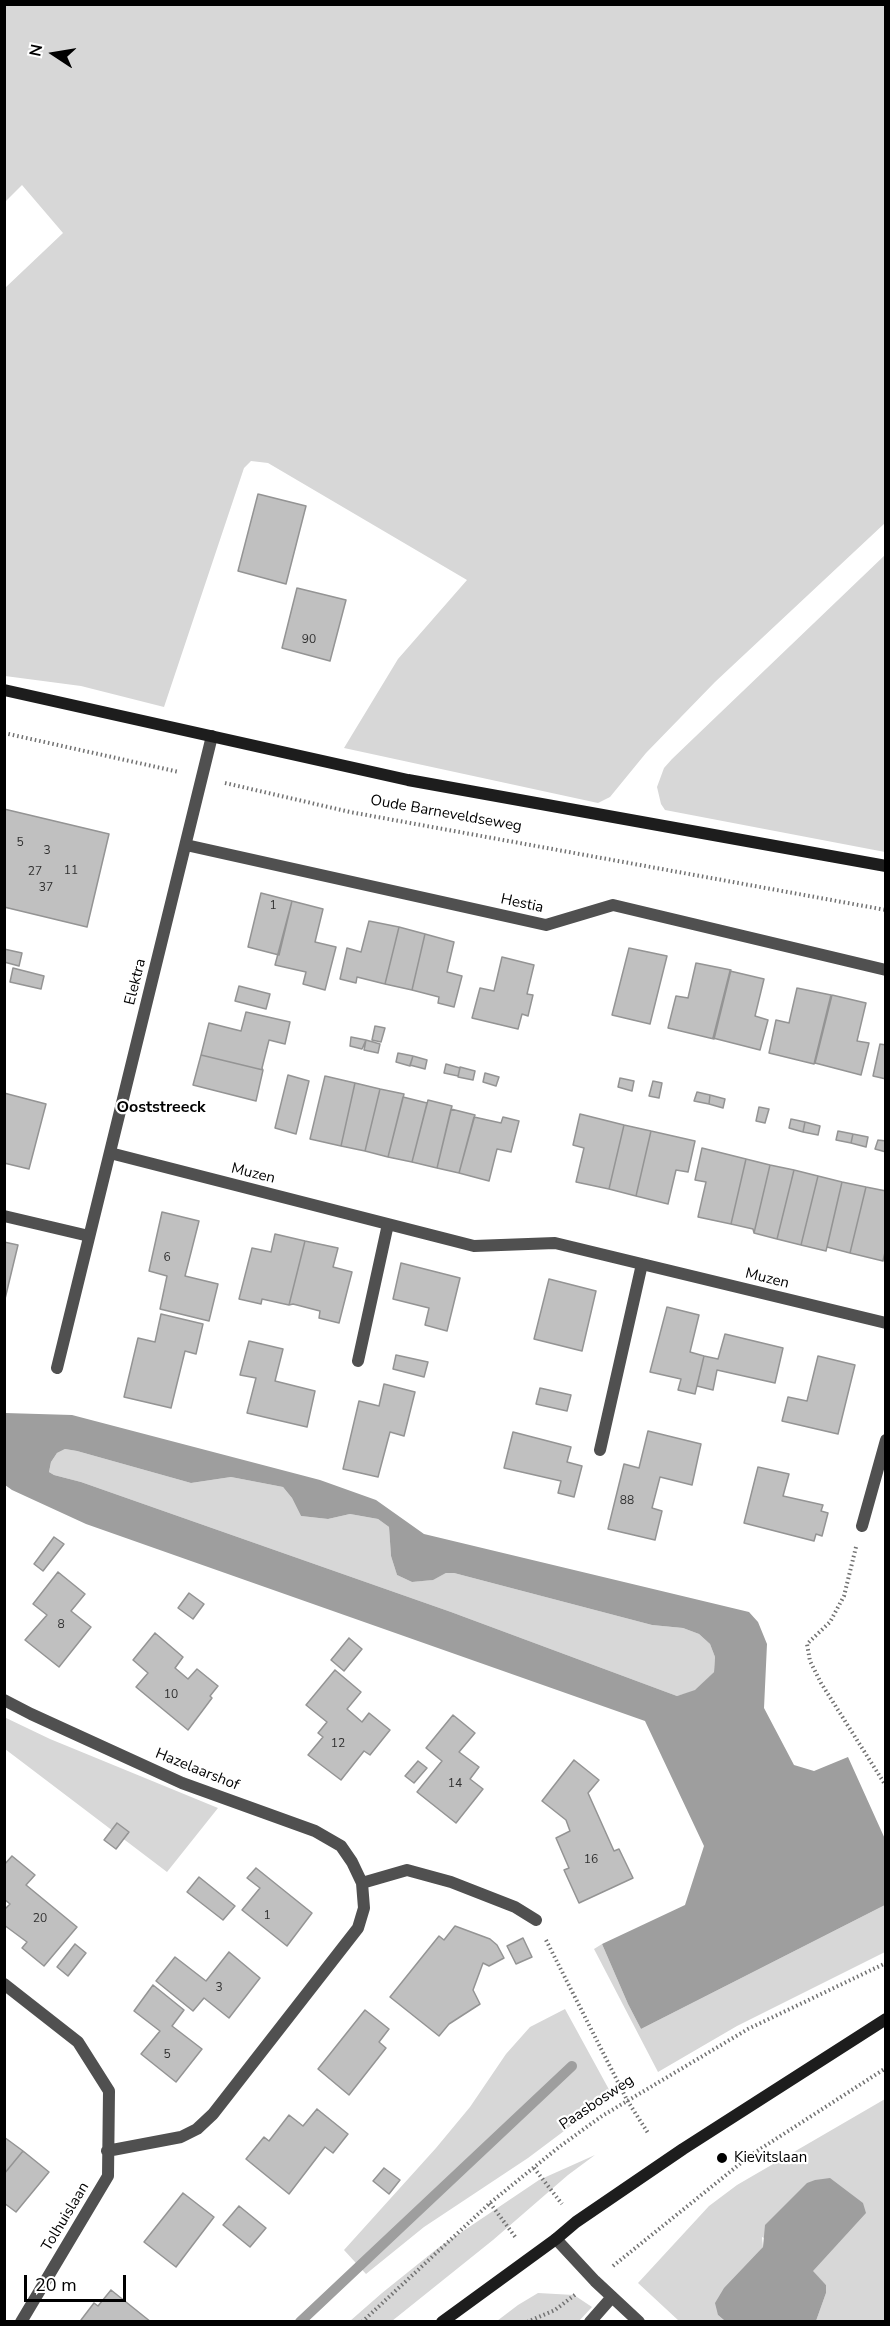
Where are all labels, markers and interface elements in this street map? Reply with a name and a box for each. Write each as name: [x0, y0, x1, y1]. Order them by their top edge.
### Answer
north arrow: [24, 24, 84, 84]
text: N: [24, 42, 48, 58]
house number: 90: [302, 633, 316, 647]
street label: Oude Barneveldseweg: [369, 792, 523, 836]
house number: 5: [16, 836, 24, 850]
house number: 3: [43, 844, 51, 858]
house number: 11: [64, 864, 78, 878]
house number: 27: [28, 865, 42, 879]
house number: 37: [39, 881, 53, 895]
street label: Hestia: [499, 891, 545, 917]
house number: 1: [269, 899, 277, 913]
street label: Elektra: [122, 957, 150, 1007]
district label: Ooststreeck: [116, 1098, 206, 1118]
street label: Muzen: [229, 1160, 277, 1188]
house number: 6: [163, 1251, 171, 1265]
street label: Muzen: [743, 1265, 791, 1293]
house number: 88: [620, 1494, 634, 1508]
house number: 8: [57, 1618, 65, 1632]
house number: 10: [164, 1688, 178, 1702]
house number: 12: [331, 1737, 345, 1751]
street label: Hazelaarshof: [152, 1745, 242, 1795]
house number: 14: [448, 1777, 462, 1791]
house number: 16: [584, 1853, 598, 1867]
house number: 1: [263, 1909, 271, 1923]
house number: 20: [33, 1912, 47, 1926]
house number: 3: [215, 1981, 223, 1995]
house number: 5: [163, 2048, 171, 2062]
street label: Paasbosweg: [556, 2072, 638, 2134]
place label: Kievitslaan: [734, 2149, 807, 2167]
marker: Kievitslaan: [715, 2151, 729, 2165]
street label: Tolhuislaan: [38, 2179, 94, 2255]
scale bar: [27, 2263, 129, 2301]
text: 20 m: [35, 2273, 77, 2297]

